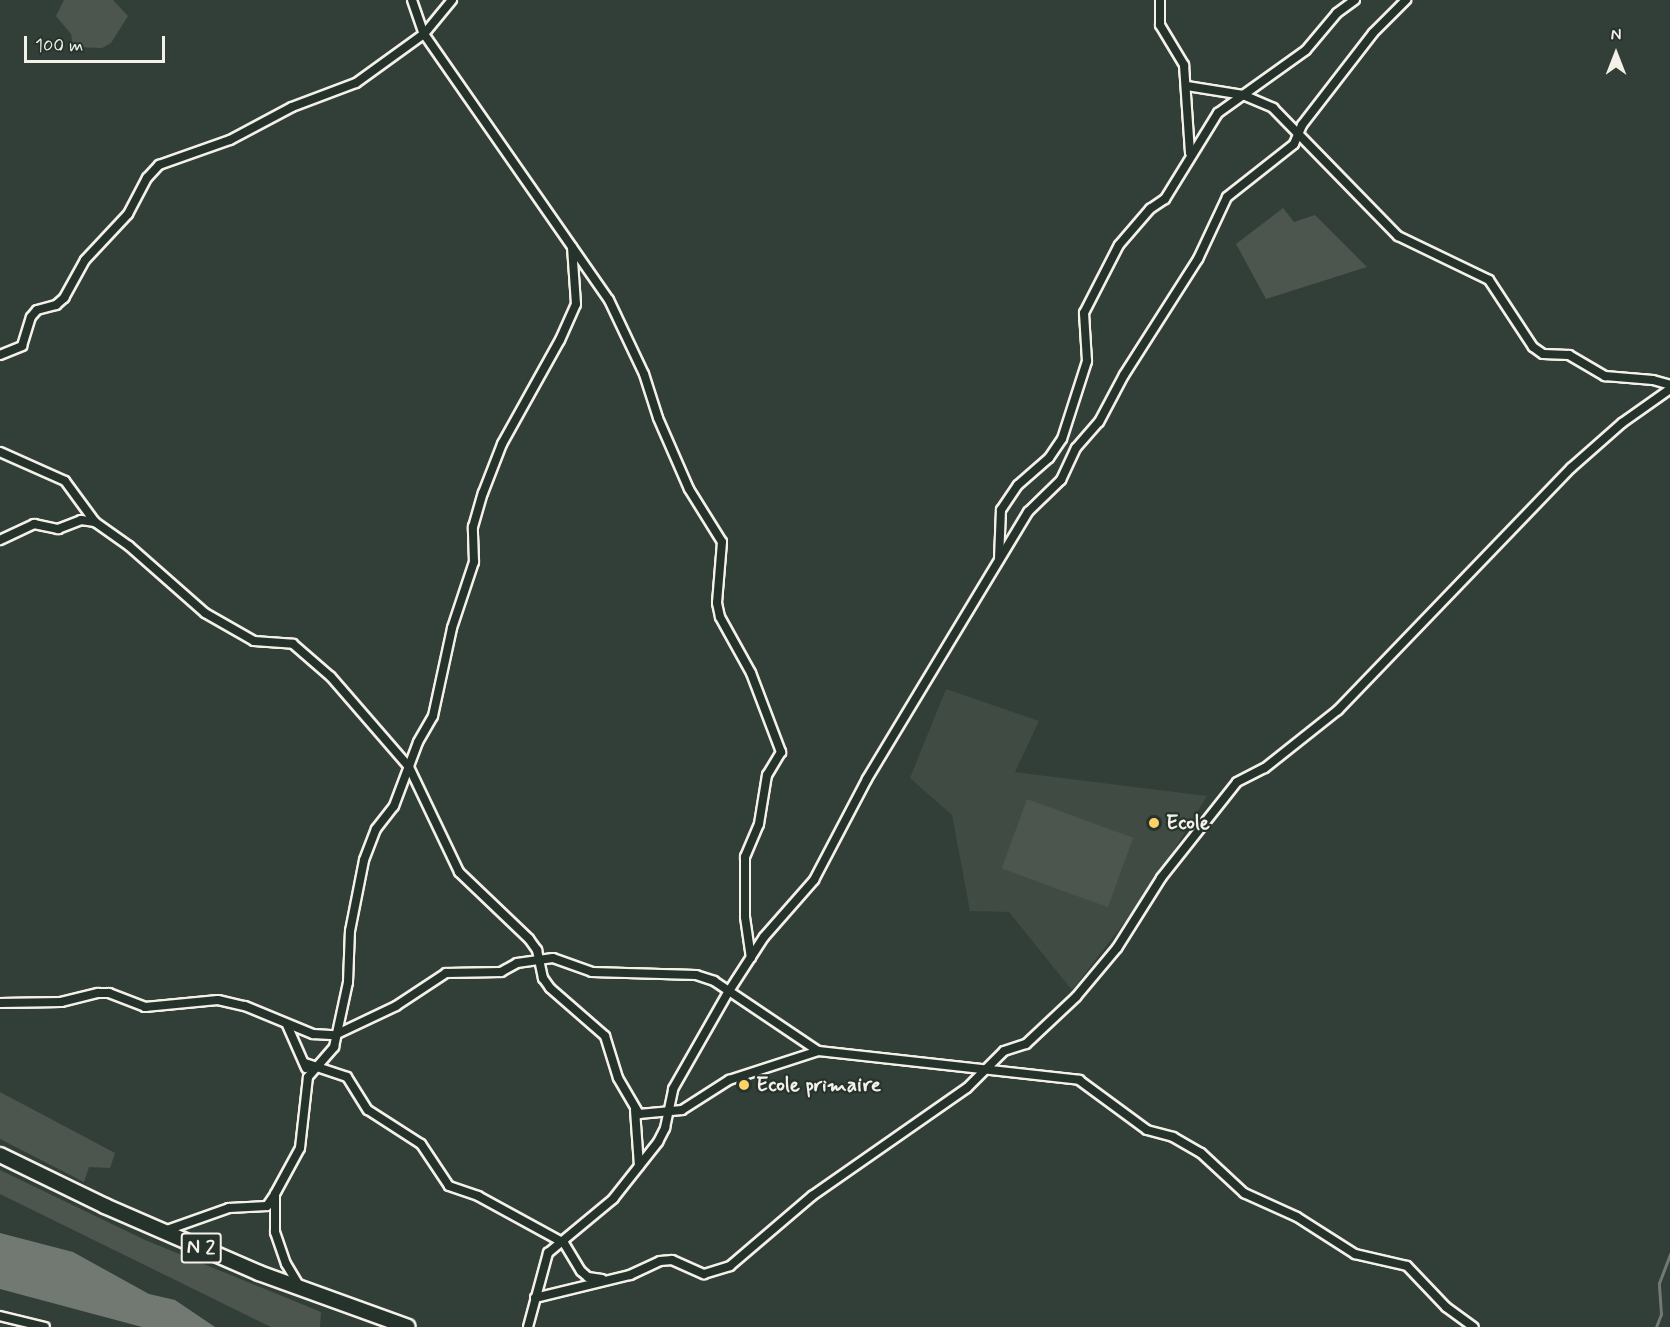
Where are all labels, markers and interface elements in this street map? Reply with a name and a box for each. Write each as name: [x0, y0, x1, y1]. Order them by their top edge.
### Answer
scale bar: [27, 24, 168, 62]
north arrow: [1586, 24, 1646, 84]
text: N: [1611, 25, 1621, 46]
text: 100 m: [35, 34, 83, 58]
place label: Ecole: [1166, 810, 1210, 836]
marker: Ecole: [1147, 816, 1161, 830]
place label: Ecole primaire: [756, 1072, 884, 1098]
marker: Ecole primaire: [737, 1078, 751, 1092]
road number: N 2: [180, 1231, 222, 1265]

